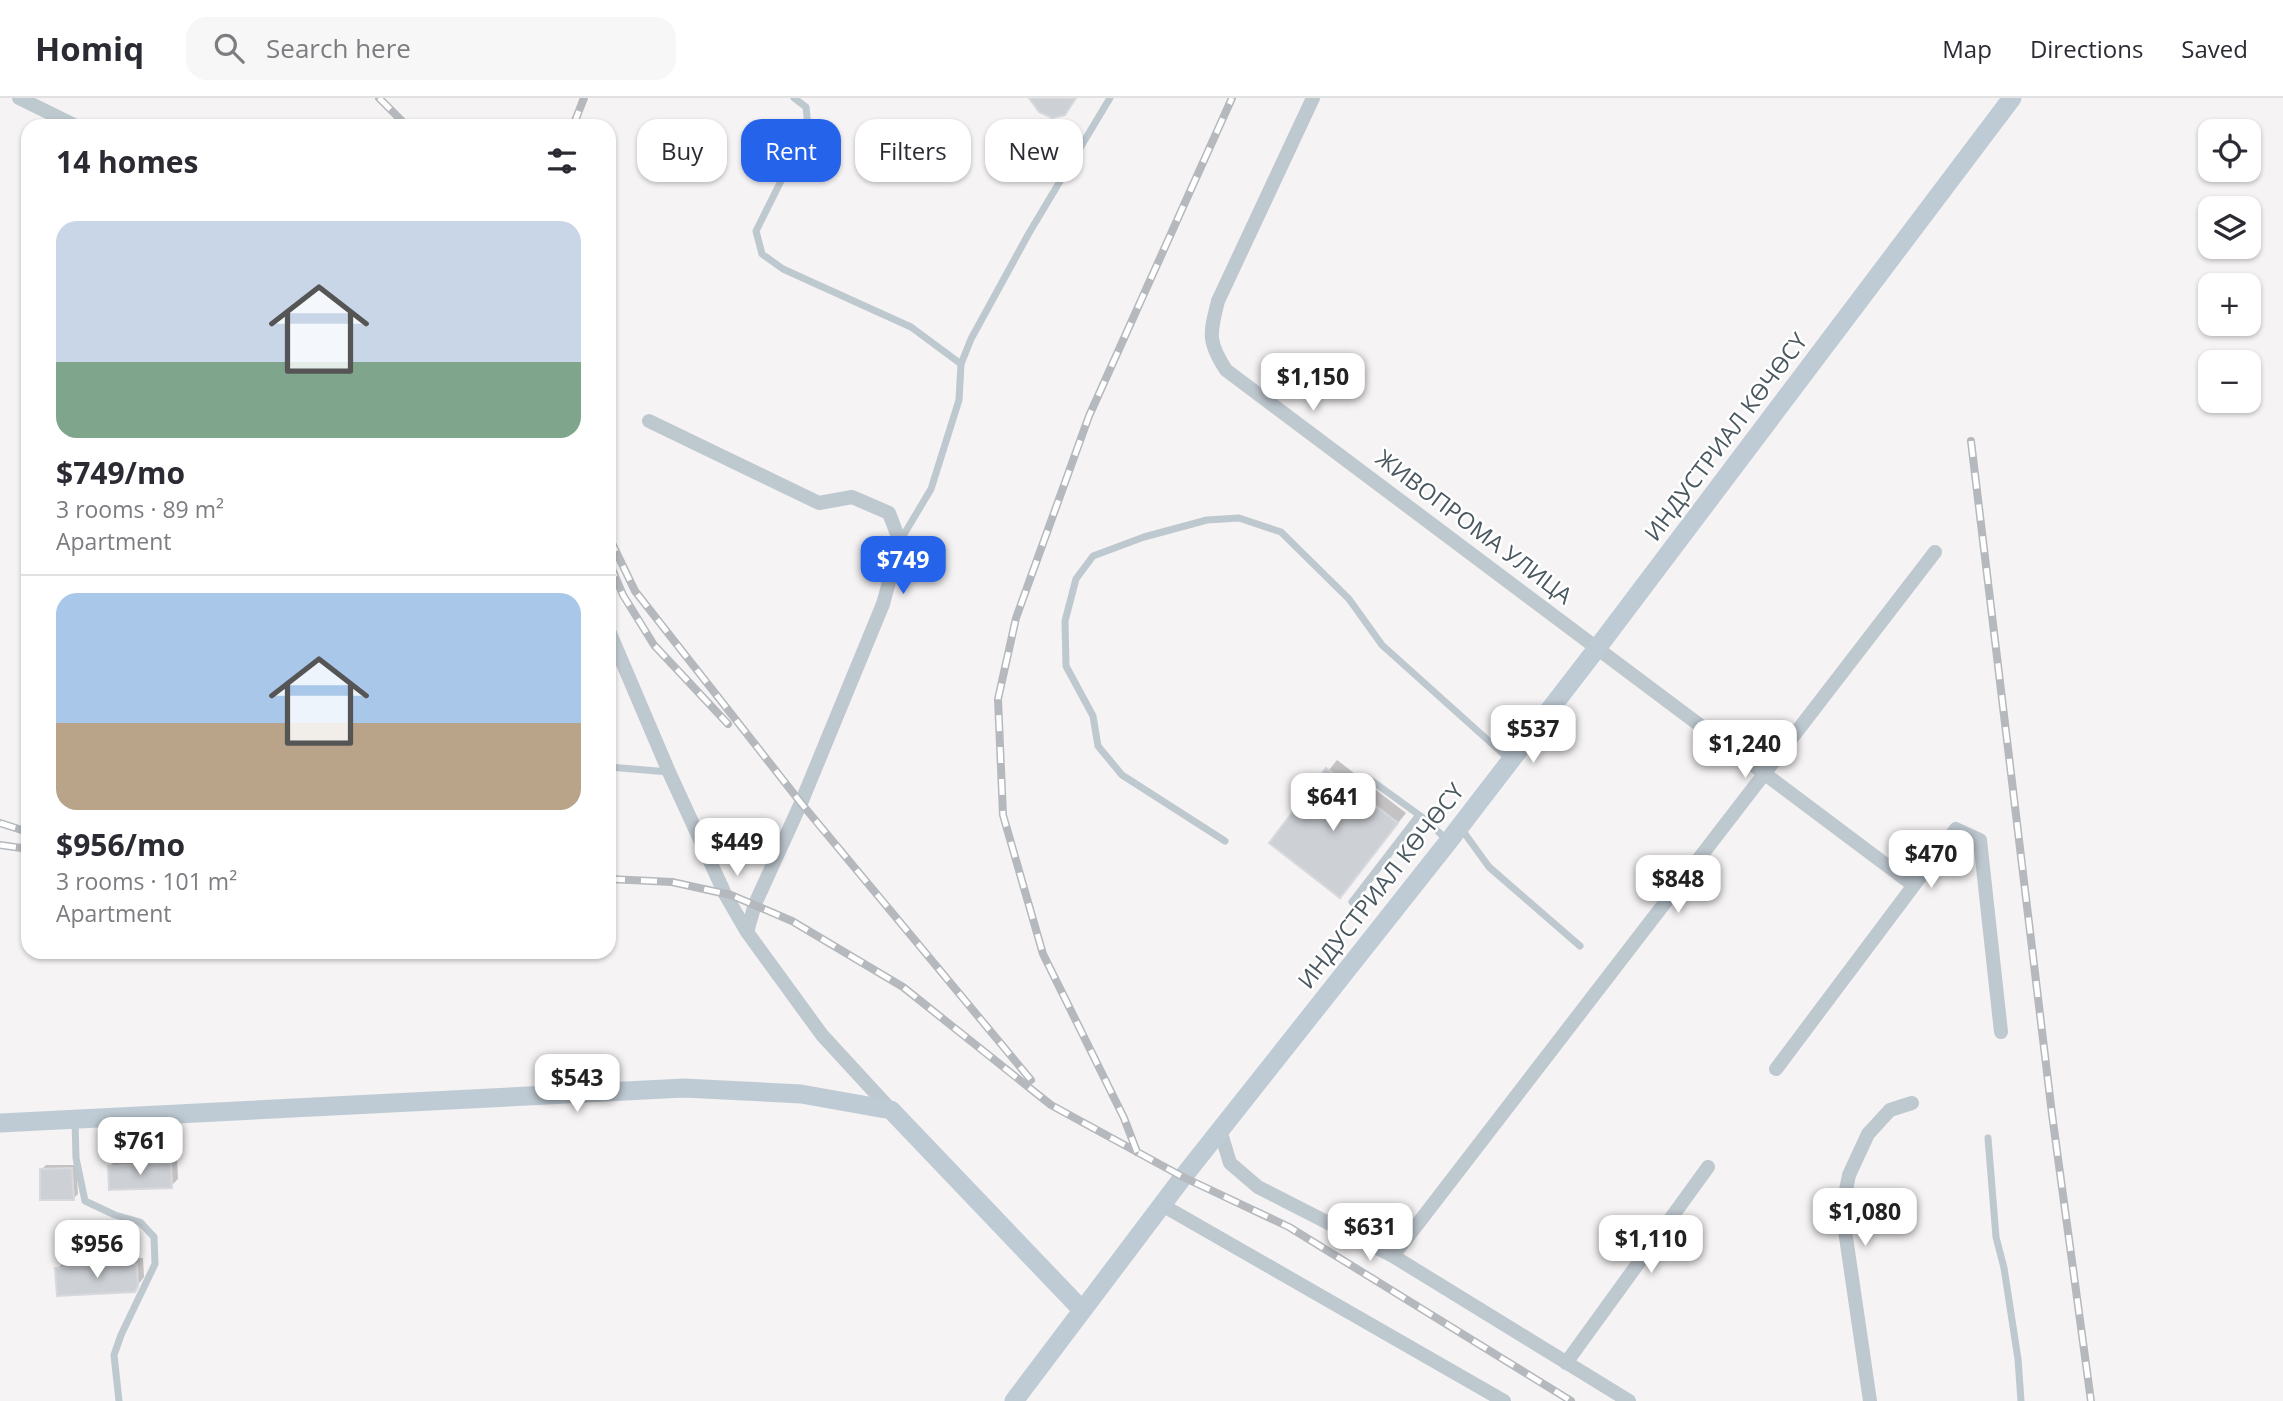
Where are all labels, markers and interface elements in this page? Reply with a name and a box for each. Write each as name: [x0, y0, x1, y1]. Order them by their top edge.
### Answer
search box: [186, 17, 676, 80]
text: Homiq: [35, 26, 144, 71]
icon: search: [210, 29, 248, 67]
text: Search here: [266, 30, 411, 66]
text: Map: [1942, 32, 1992, 65]
text: Directions: [2030, 32, 2143, 65]
text: Saved: [2181, 32, 2248, 65]
chip: Buy: [637, 119, 727, 182]
chip: Rent: [741, 119, 841, 182]
chip: Filters: [855, 119, 971, 182]
chip: New: [985, 119, 1083, 182]
map controls: [2198, 119, 2261, 413]
button: locate: [2198, 119, 2261, 182]
text: 14 homes: [56, 141, 199, 182]
icon: filters: [543, 142, 581, 180]
button: layers: [2198, 196, 2261, 259]
icon: home: [256, 266, 382, 392]
button: +: [2198, 273, 2261, 336]
street label: ИНДУСТРИАЛ КӨЧӨСҮ: [1636, 326, 1814, 547]
button: −: [2198, 350, 2261, 413]
pin: $1,150: [1256, 354, 1370, 413]
text: $1,150: [1277, 360, 1349, 392]
street label: ЖИВОПРОМА УЛИЦА: [1370, 442, 1580, 611]
text: $749/mo: [56, 452, 185, 493]
text: 3 rooms · 89 m²: [56, 493, 224, 525]
text: Apartment: [56, 525, 172, 557]
pin: $749: [862, 536, 944, 596]
text: $749: [877, 543, 929, 575]
icon: home: [256, 638, 382, 764]
pin: $537: [1492, 706, 1574, 765]
text: $537: [1507, 712, 1559, 744]
pin: $1,240: [1688, 720, 1802, 780]
text: $1,240: [1709, 727, 1781, 759]
pin: $641: [1292, 774, 1374, 833]
street label: ИНДУСТРИАЛ КӨЧӨСҮ: [1290, 776, 1471, 995]
text: $641: [1307, 780, 1359, 812]
pin: $449: [696, 818, 778, 878]
text: $956/mo: [56, 824, 185, 865]
text: $449: [711, 825, 763, 857]
pin: $470: [1890, 830, 1972, 890]
text: $470: [1905, 837, 1957, 869]
pin: $848: [1637, 856, 1719, 915]
text: $848: [1652, 862, 1704, 894]
text: 3 rooms · 101 m²: [56, 865, 237, 897]
text: Apartment: [56, 897, 172, 929]
pin: $543: [536, 1054, 618, 1114]
text: $543: [551, 1061, 603, 1093]
pin: $761: [99, 1118, 181, 1177]
text: $761: [114, 1124, 166, 1156]
pin: $1,080: [1808, 1188, 1922, 1248]
text: $1,080: [1829, 1195, 1901, 1227]
pin: $631: [1329, 1204, 1411, 1263]
text: $631: [1344, 1210, 1396, 1242]
pin: $1,110: [1594, 1216, 1708, 1275]
pin: $956: [56, 1220, 138, 1280]
text: $1,110: [1615, 1222, 1687, 1254]
text: $956: [71, 1227, 123, 1259]

